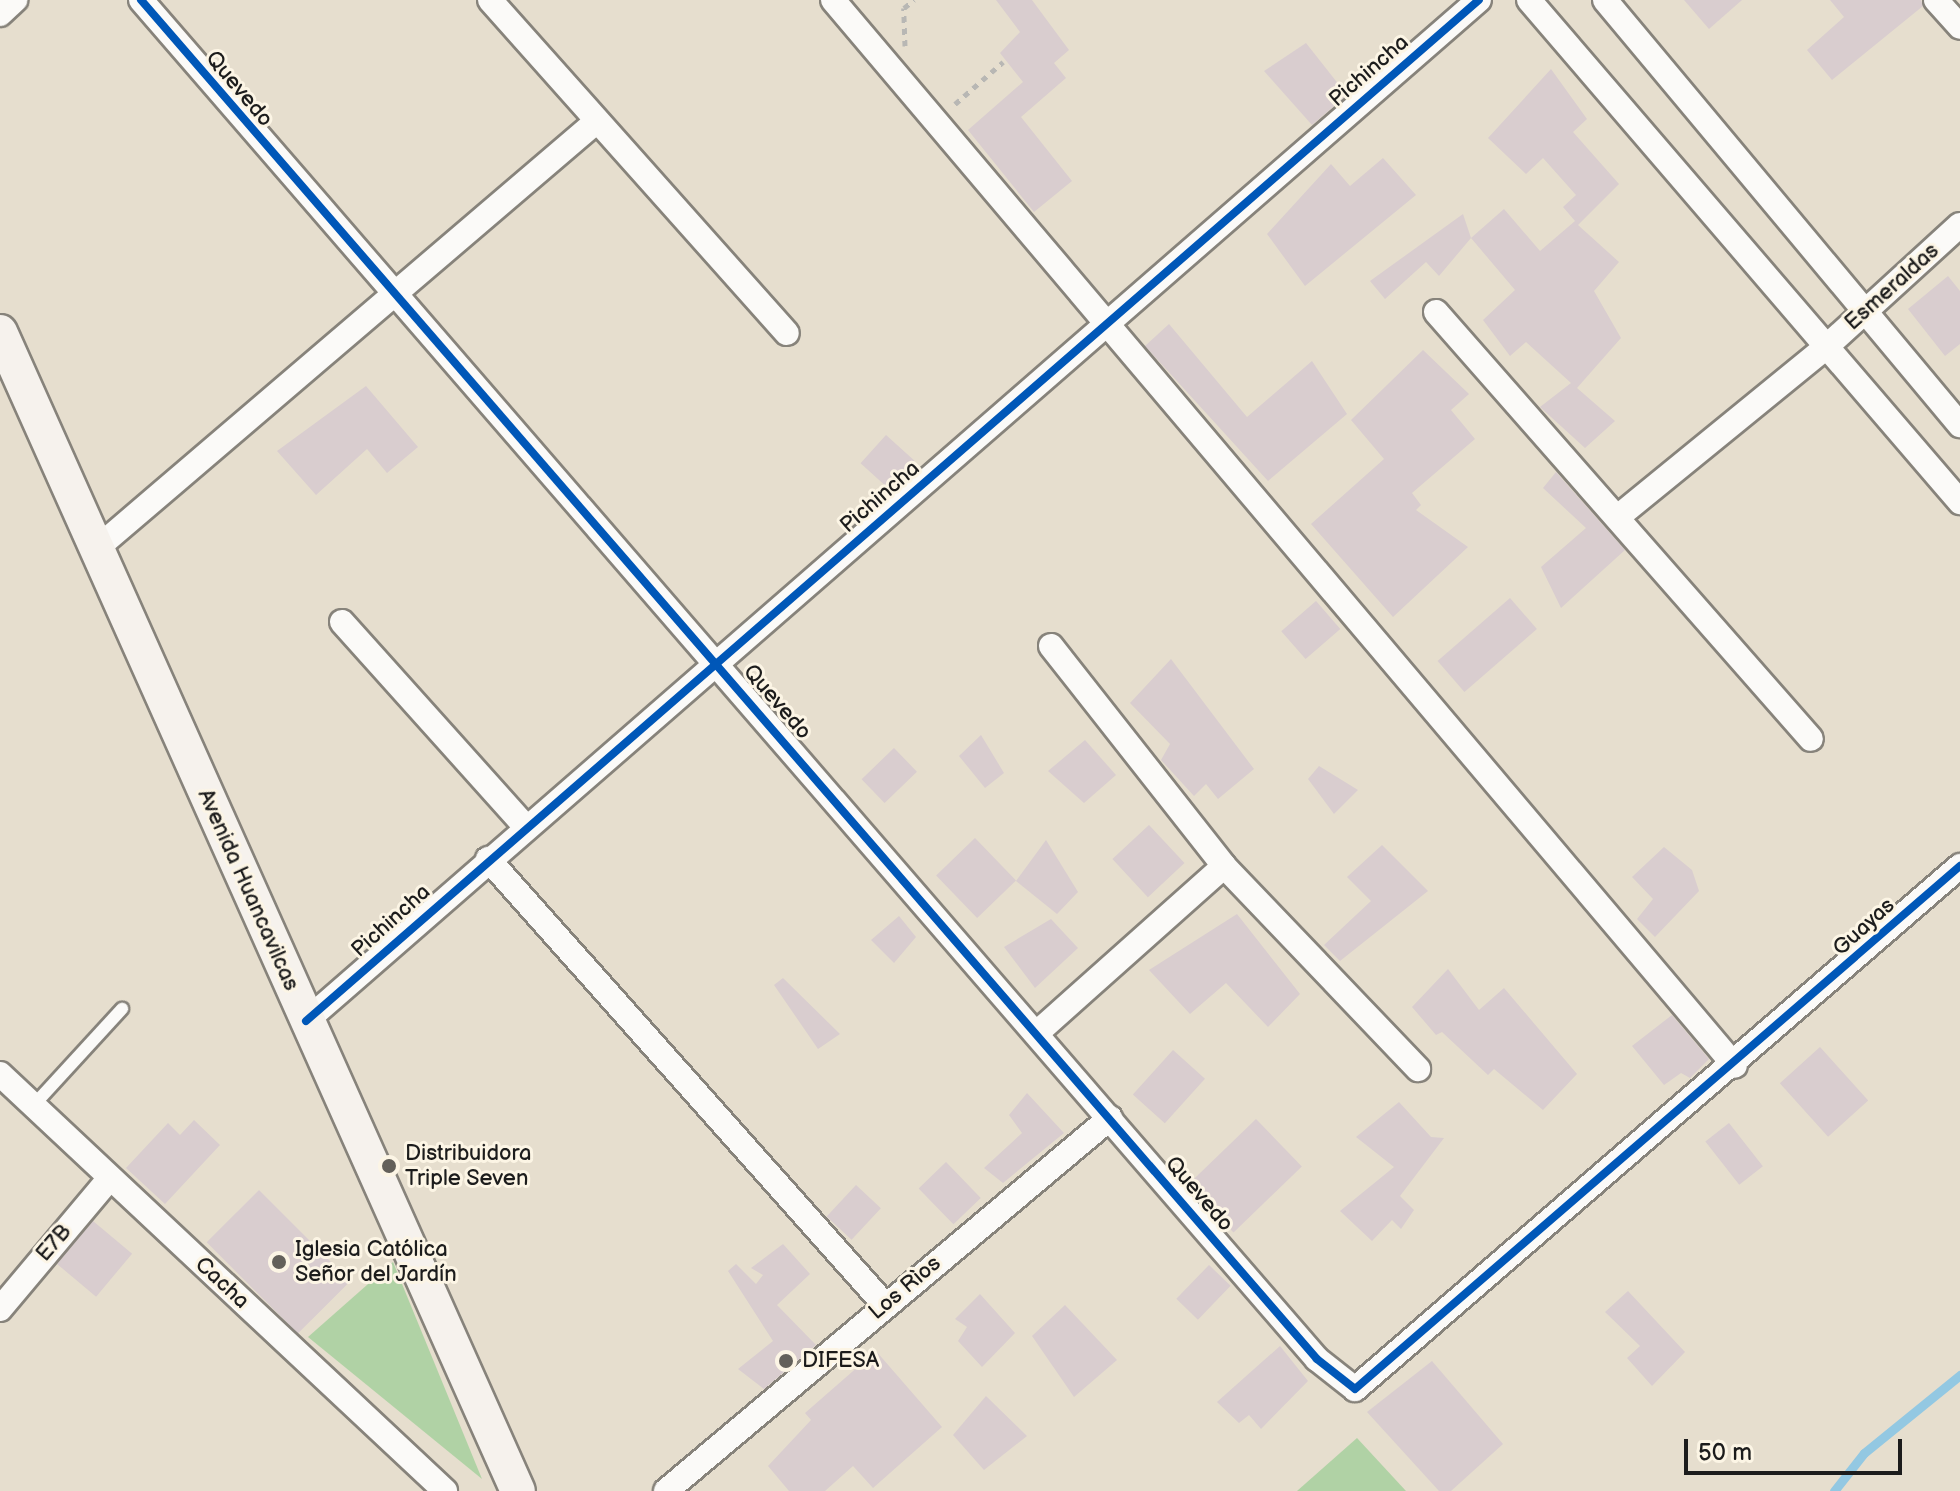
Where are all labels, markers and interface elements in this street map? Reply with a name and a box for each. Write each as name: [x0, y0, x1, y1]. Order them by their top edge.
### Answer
street label: Pichincha: [1324, 29, 1414, 113]
street label: Quevedo: [200, 46, 278, 132]
street label: Esmeraldas: [1840, 238, 1944, 336]
street label: Pichincha: [835, 455, 925, 539]
street label: Quevedo: [737, 659, 817, 745]
street label: Avenida Huancavilcas: [192, 785, 304, 995]
street label: Pichincha: [346, 879, 436, 963]
street label: Guayas: [1828, 892, 1900, 962]
place label: Distribuidora Triple Seven: [405, 1140, 532, 1192]
street label: Quevedo: [1159, 1151, 1239, 1237]
marker: Distribuidora Triple Seven: [380, 1157, 398, 1175]
street label: E7B: [31, 1219, 77, 1267]
place label: Iglesia Católica Señor del Jardín: [295, 1236, 458, 1288]
street label: Los Rìos: [864, 1250, 946, 1326]
street label: Cacha: [189, 1251, 255, 1315]
marker: Iglesia Católica Señor del Jardín: [270, 1253, 288, 1271]
place label: DIFESA: [802, 1348, 879, 1374]
marker: DIFESA: [777, 1352, 795, 1370]
scale bar: [1688, 1423, 1906, 1473]
text: 50 m: [1698, 1438, 1752, 1467]

